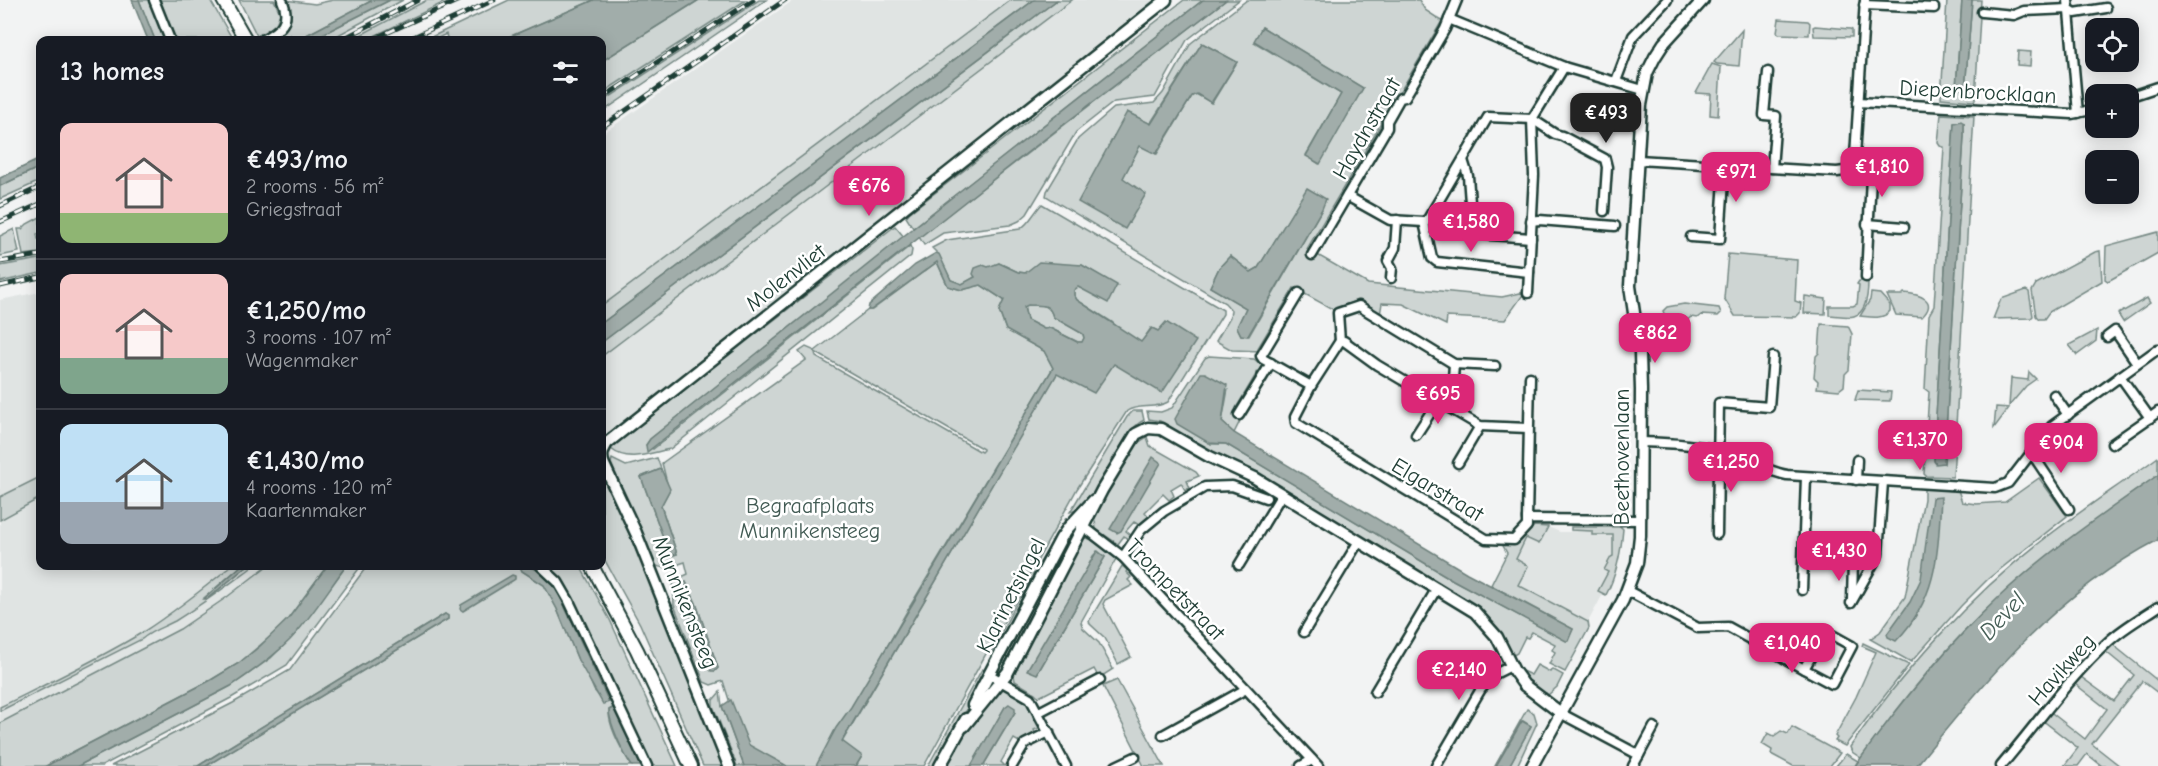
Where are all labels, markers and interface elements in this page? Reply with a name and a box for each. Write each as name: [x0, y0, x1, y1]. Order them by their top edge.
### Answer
map controls: [2085, 18, 2139, 204]
button: locate: [2085, 18, 2139, 72]
icon: filters: [549, 56, 582, 89]
text: 13 homes: [60, 57, 164, 87]
street label: Haydnstraat: [1327, 72, 1407, 184]
street label: Diepenbrocklaan: [1899, 75, 2057, 109]
button: +: [2085, 84, 2139, 138]
pin: €493: [1570, 93, 1642, 144]
text: €493: [1584, 101, 1628, 124]
text: €493/mo: [246, 145, 348, 175]
icon: home: [108, 147, 180, 219]
pin: €1,810: [1833, 147, 1931, 198]
button: −: [2085, 150, 2139, 204]
pin: €971: [1700, 152, 1772, 203]
text: €1,810: [1855, 155, 1910, 178]
text: €971: [1715, 160, 1757, 183]
pin: €676: [833, 166, 905, 217]
text: €676: [848, 174, 890, 197]
text: 2 rooms · 56 m²: [246, 175, 384, 198]
text: Griegstraat: [246, 198, 341, 221]
pin: €1,580: [1422, 202, 1520, 253]
text: €1,580: [1442, 210, 1500, 233]
street label: Molenvliet: [740, 238, 831, 317]
text: €1,250/mo: [246, 296, 366, 326]
icon: home: [108, 298, 180, 370]
pin: €862: [1619, 313, 1691, 364]
text: €862: [1633, 321, 1677, 344]
text: 3 rooms · 107 m²: [246, 326, 391, 349]
text: Wagenmaker: [246, 349, 358, 372]
pin: €695: [1402, 374, 1474, 425]
text: €695: [1415, 382, 1461, 405]
street label: Beethovenlaan: [1609, 389, 1635, 525]
pin: €1,370: [1871, 420, 1969, 471]
pin: €904: [2025, 423, 2097, 474]
text: €1,370: [1892, 428, 1948, 451]
text: €904: [2038, 431, 2084, 454]
pin: €1,250: [1682, 442, 1780, 493]
text: €1,430/mo: [246, 446, 365, 476]
icon: home: [108, 448, 180, 520]
text: €1,250: [1702, 450, 1760, 473]
street label: Elgarstraat: [1387, 452, 1489, 528]
text: 4 rooms · 120 m²: [246, 476, 392, 499]
park label: Begraafplaats Munnikensteeg: [740, 493, 880, 544]
text: Kaartenmaker: [246, 499, 366, 522]
pin: €1,430: [1790, 531, 1888, 582]
street label: Munnikensteeg: [647, 532, 724, 673]
street label: Trompetstraat: [1120, 533, 1231, 647]
street label: Klarinetsingel: [971, 534, 1051, 657]
text: €1,430: [1811, 539, 1867, 562]
water label: Devel: [1973, 586, 2031, 646]
pin: €1,040: [1743, 623, 1841, 674]
street label: Havikweg: [2023, 628, 2101, 711]
text: €1,040: [1763, 631, 1821, 654]
pin: €2,140: [1410, 650, 1508, 701]
text: €2,140: [1431, 658, 1487, 681]

